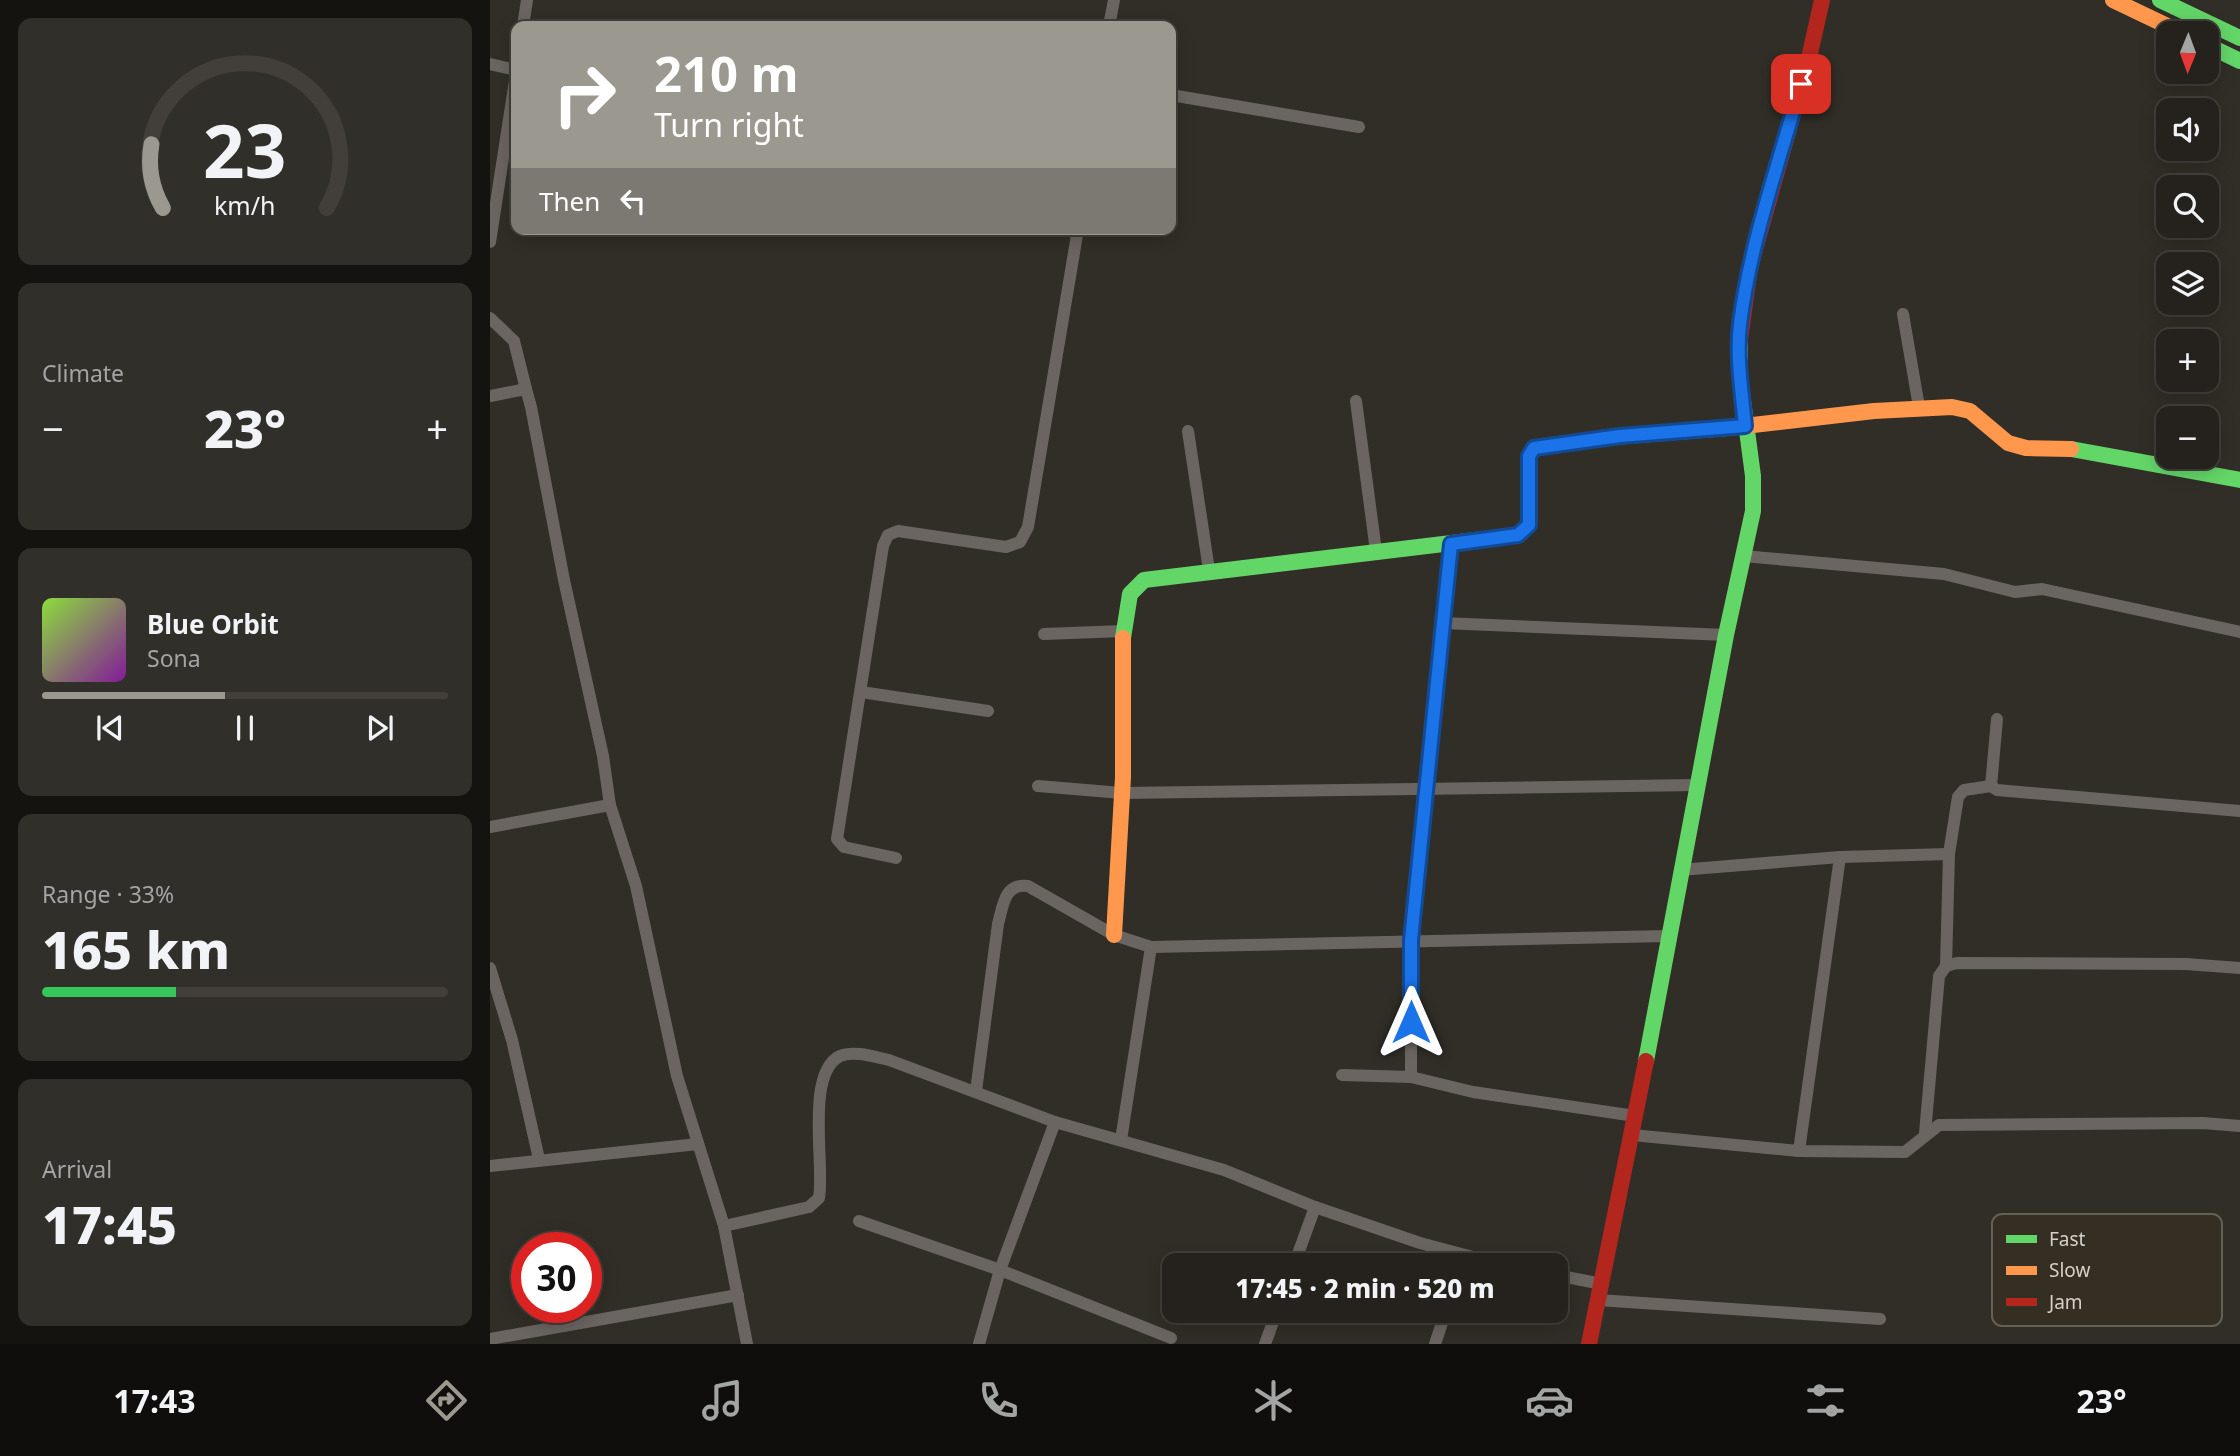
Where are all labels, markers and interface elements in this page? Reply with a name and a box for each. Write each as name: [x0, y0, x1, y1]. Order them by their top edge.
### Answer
north arrow: [2156, 21, 2219, 84]
map controls: [2156, 21, 2219, 469]
text: 210 m: [654, 40, 799, 106]
icon: right: [539, 49, 630, 140]
pin: [1771, 54, 1831, 114]
icon: arrive: [1782, 65, 1820, 103]
button: sound: [2156, 98, 2219, 161]
text: 23: [203, 100, 287, 199]
text: Turn right: [654, 103, 804, 146]
button: search: [2156, 175, 2219, 238]
icon: left: [614, 182, 652, 220]
text: Then: [539, 183, 600, 219]
text: km/h: [214, 187, 276, 221]
button: layers: [2156, 252, 2219, 315]
button: +: [2156, 329, 2219, 392]
text: Climate: [42, 357, 124, 389]
text: 23°: [204, 392, 286, 463]
text: −: [42, 402, 64, 454]
text: +: [426, 402, 448, 454]
button: −: [2156, 406, 2219, 469]
text: Blue Orbit: [147, 606, 279, 642]
text: Sona: [147, 642, 201, 674]
icon: previous: [91, 709, 129, 747]
icon: pause: [226, 709, 264, 747]
icon: next: [361, 709, 399, 747]
text: Range · 33%: [42, 878, 174, 910]
text: 165 km: [42, 913, 230, 984]
position arrow: [1374, 985, 1448, 1059]
text: Arrival: [42, 1153, 112, 1185]
text: 17:45: [42, 1188, 177, 1259]
legend: [1992, 1214, 2222, 1326]
text: Fast: [2049, 1226, 2086, 1252]
speed limit sign: 30: [511, 1232, 602, 1323]
text: Slow: [2049, 1257, 2090, 1283]
text: 17:45 · 2 min · 520 m: [1235, 1270, 1495, 1306]
text: Jam: [2047, 1289, 2083, 1315]
icon: directions: [422, 1376, 471, 1425]
icon: music: [698, 1376, 747, 1425]
icon: phone: [974, 1376, 1023, 1425]
icon: climate: [1249, 1376, 1298, 1425]
icon: car: [1525, 1376, 1574, 1425]
icon: filters: [1801, 1376, 1850, 1425]
text: 17:43: [113, 1379, 196, 1422]
text: 23°: [2076, 1379, 2127, 1422]

